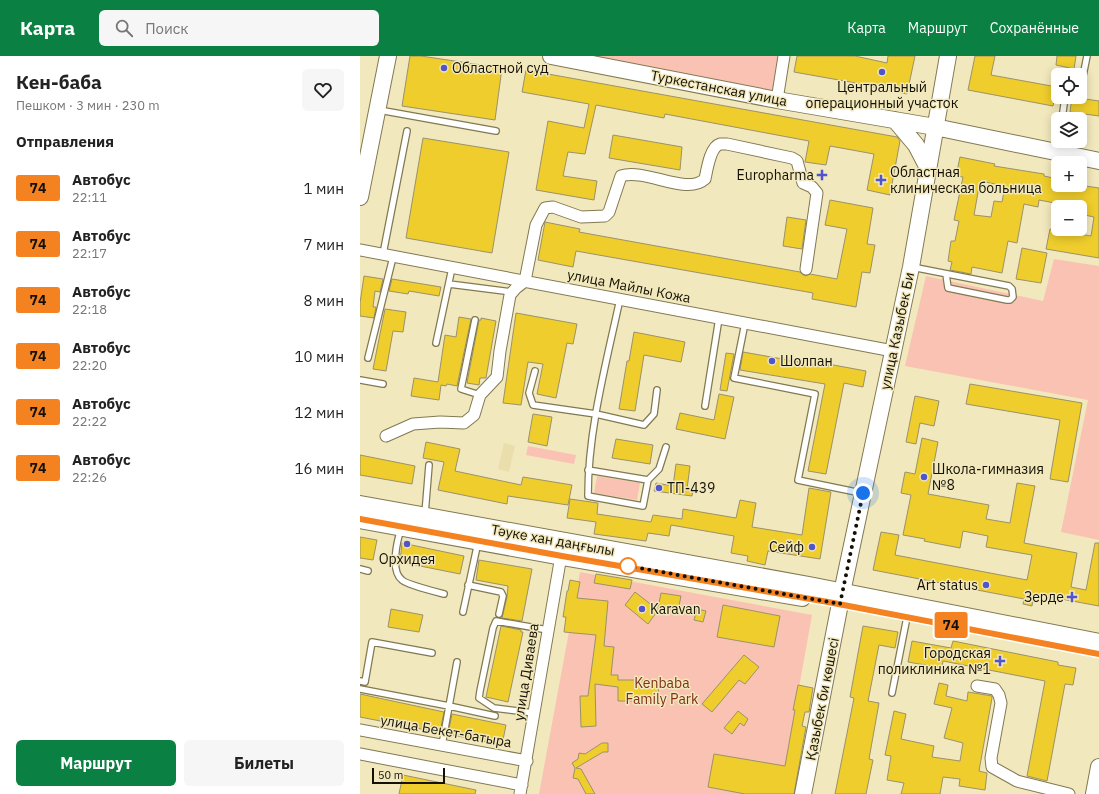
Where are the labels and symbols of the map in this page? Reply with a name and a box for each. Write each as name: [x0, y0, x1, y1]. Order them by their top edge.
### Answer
place label: Областной суд: [452, 59, 549, 77]
marker: Областной суд: [439, 63, 449, 73]
street label: Туркестанская улица: [649, 66, 789, 110]
marker: Центральный операционный участок: [877, 67, 887, 77]
place label: Центральный операционный участок: [806, 78, 959, 112]
place label: Областная клиническая больница: [890, 163, 1042, 197]
place label: Europharma: [737, 166, 815, 184]
marker: Europharma: [817, 170, 827, 180]
marker: Областная клиническая больница: [875, 174, 887, 186]
street label: улица Майлы Кожа: [566, 265, 693, 307]
street label: улица Казыбек Би: [876, 271, 918, 391]
place label: Шолпан: [780, 352, 833, 370]
marker: Шолпан: [767, 356, 777, 366]
place label: Школа-гимназия №8: [932, 460, 1044, 494]
marker: Школа-гимназия №8: [919, 472, 929, 482]
place label: ТП-439: [667, 479, 716, 497]
marker: ТП-439: [654, 483, 664, 493]
your location: [853, 483, 873, 503]
street label: Тәуке хан даңғылы: [490, 520, 616, 560]
place label: Сейф: [769, 538, 804, 556]
marker: Орхидея: [402, 539, 412, 549]
marker: Сейф: [807, 542, 817, 552]
place label: Орхидея: [379, 550, 435, 568]
unlabelled marker: [619, 557, 637, 575]
place label: Art status: [917, 576, 978, 594]
marker: Art status: [981, 580, 991, 590]
place label: Зерде: [1024, 588, 1064, 606]
marker: Зерде: [1067, 592, 1077, 602]
place label: Karavan: [650, 600, 701, 618]
marker: Karavan: [637, 604, 647, 614]
line badge: 74: [933, 612, 969, 638]
street label: улица Диваева: [509, 621, 543, 722]
street label: Қазыбек би көшесі: [801, 636, 843, 762]
place label: Городская поликлиника №1: [878, 644, 991, 678]
marker: Городская поликлиника №1: [994, 655, 1006, 667]
park label: Kenbaba Family Park: [626, 674, 699, 708]
street label: улица Бекет-батыра: [379, 711, 513, 751]
scale bar: [372, 766, 445, 785]

